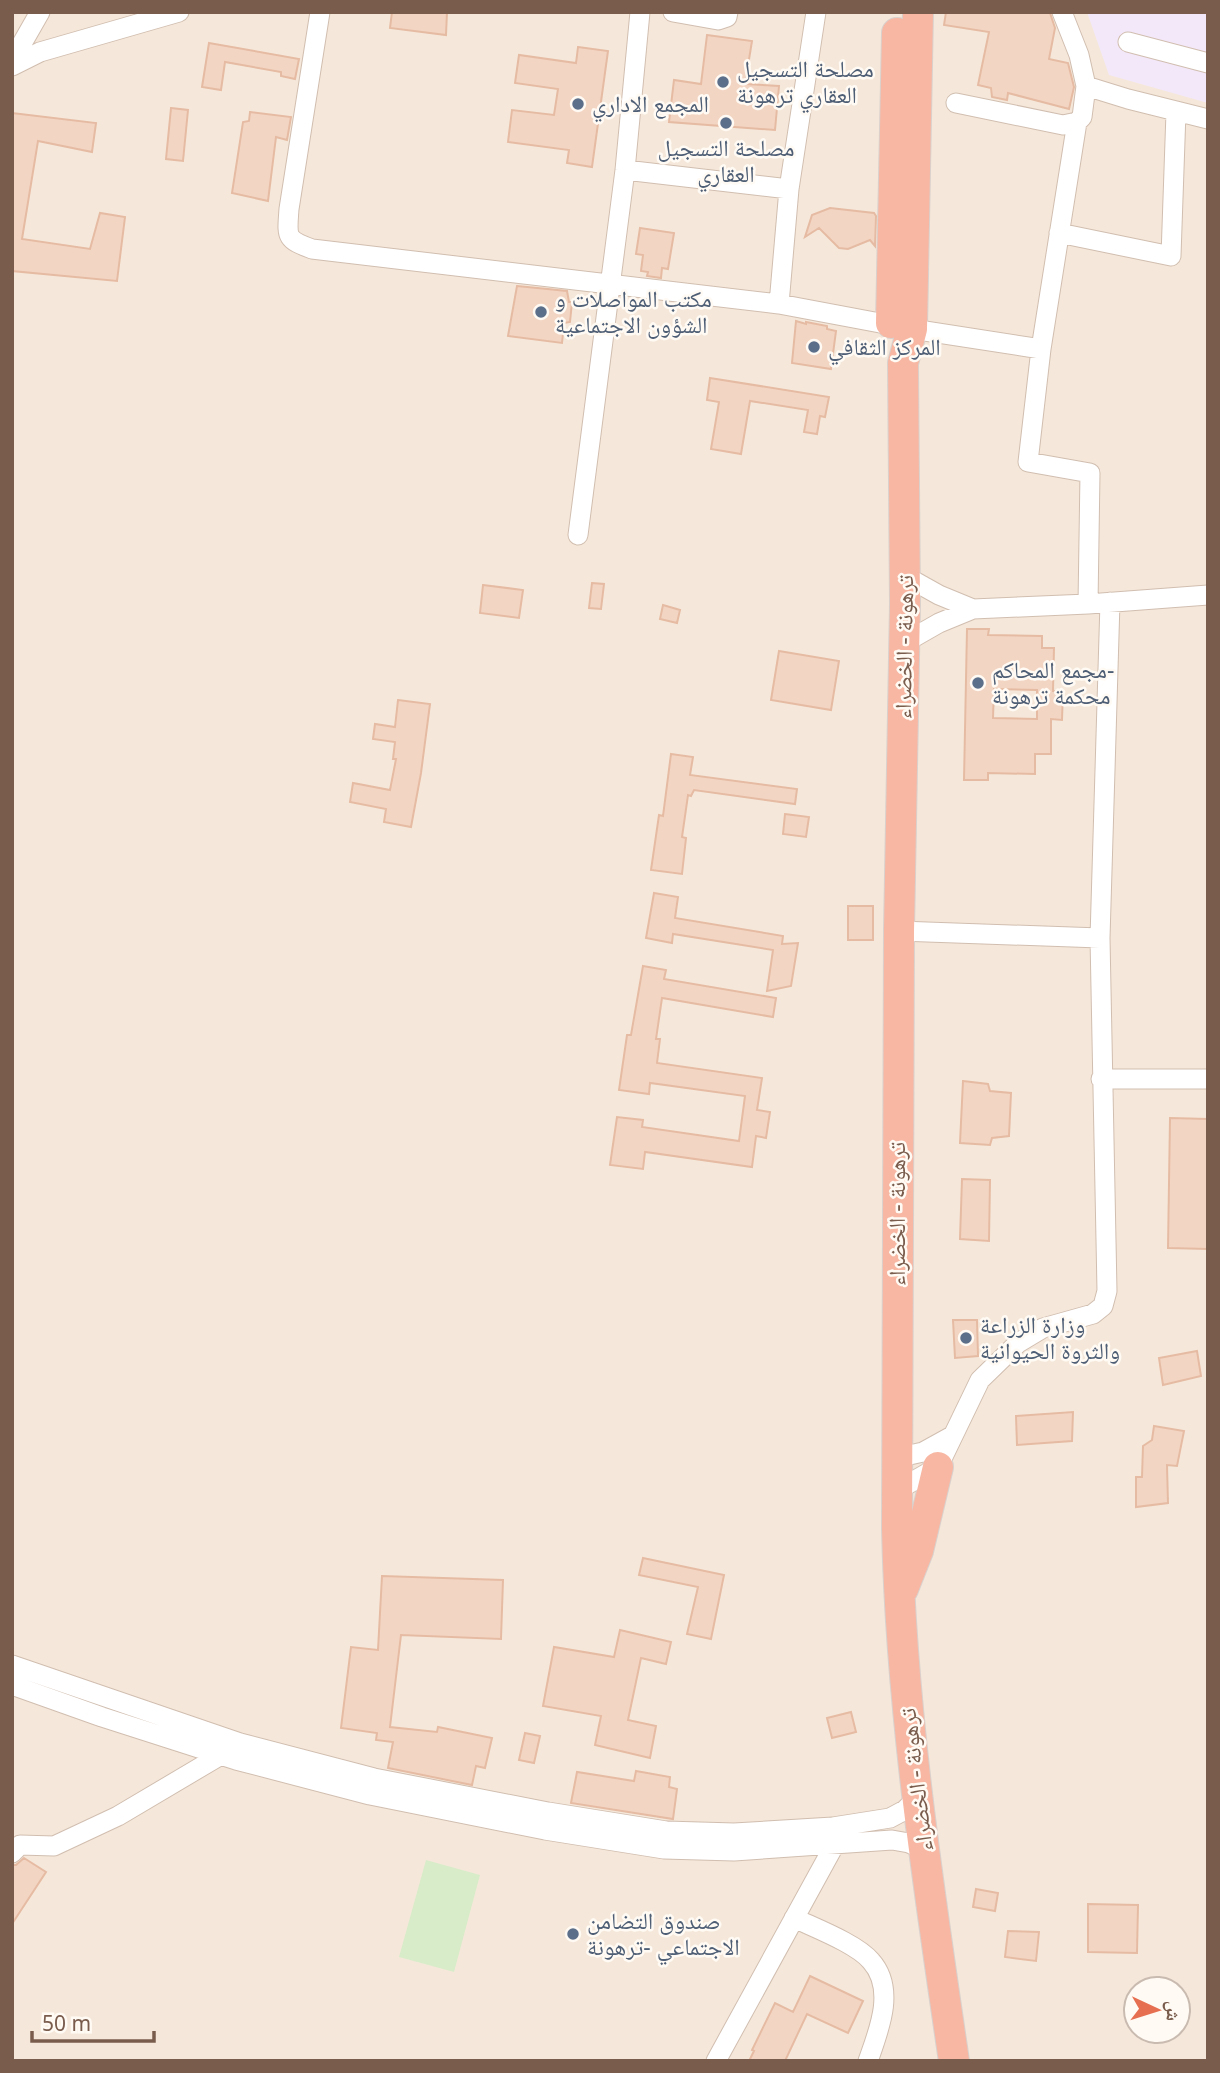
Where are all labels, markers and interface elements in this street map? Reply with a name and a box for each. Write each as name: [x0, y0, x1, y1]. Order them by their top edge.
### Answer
place label: مصلحة التسجيل العقاري ترهونة: [737, 52, 874, 114]
marker: مصلحة التسجيل العقاري ترهونة: [715, 74, 731, 90]
place label: المجمع الاداري: [592, 87, 709, 123]
marker: المجمع الاداري: [570, 96, 586, 112]
marker: مصلحة التسجيل العقاري: [718, 115, 734, 131]
place label: مصلحة التسجيل العقاري: [658, 131, 794, 193]
place label: مكتب المواصلات و الشؤون الاجتماعية: [555, 282, 712, 340]
marker: مكتب المواصلات و الشؤون الاجتماعية: [533, 304, 549, 320]
place label: المركز الثقافي: [828, 330, 941, 366]
marker: المركز الثقافي: [806, 339, 822, 355]
street label: ترهونة - الخضراء: [886, 574, 920, 719]
place label: مجمع المحاكم- محكمة ترهونة: [992, 653, 1114, 711]
marker: مجمع المحاكم- محكمة ترهونة: [970, 675, 986, 691]
street label: ترهونة - الخضراء: [880, 1142, 912, 1286]
place label: وزارة الزراعة والثروة الحيوانية: [980, 1308, 1120, 1366]
marker: وزارة الزراعة والثروة الحيوانية: [958, 1330, 974, 1346]
street label: ترهونة - الخضراء: [890, 1706, 940, 1854]
place label: صندوق التضامن الاجتماعي -ترهونة: [587, 1904, 740, 1966]
marker: صندوق التضامن الاجتماعي -ترهونة: [565, 1926, 581, 1942]
north arrow: [1122, 1975, 1192, 2045]
scale bar: [32, 2000, 154, 2044]
text: ش: [1160, 2000, 1188, 2022]
text: 50 m: [42, 2009, 91, 2037]

